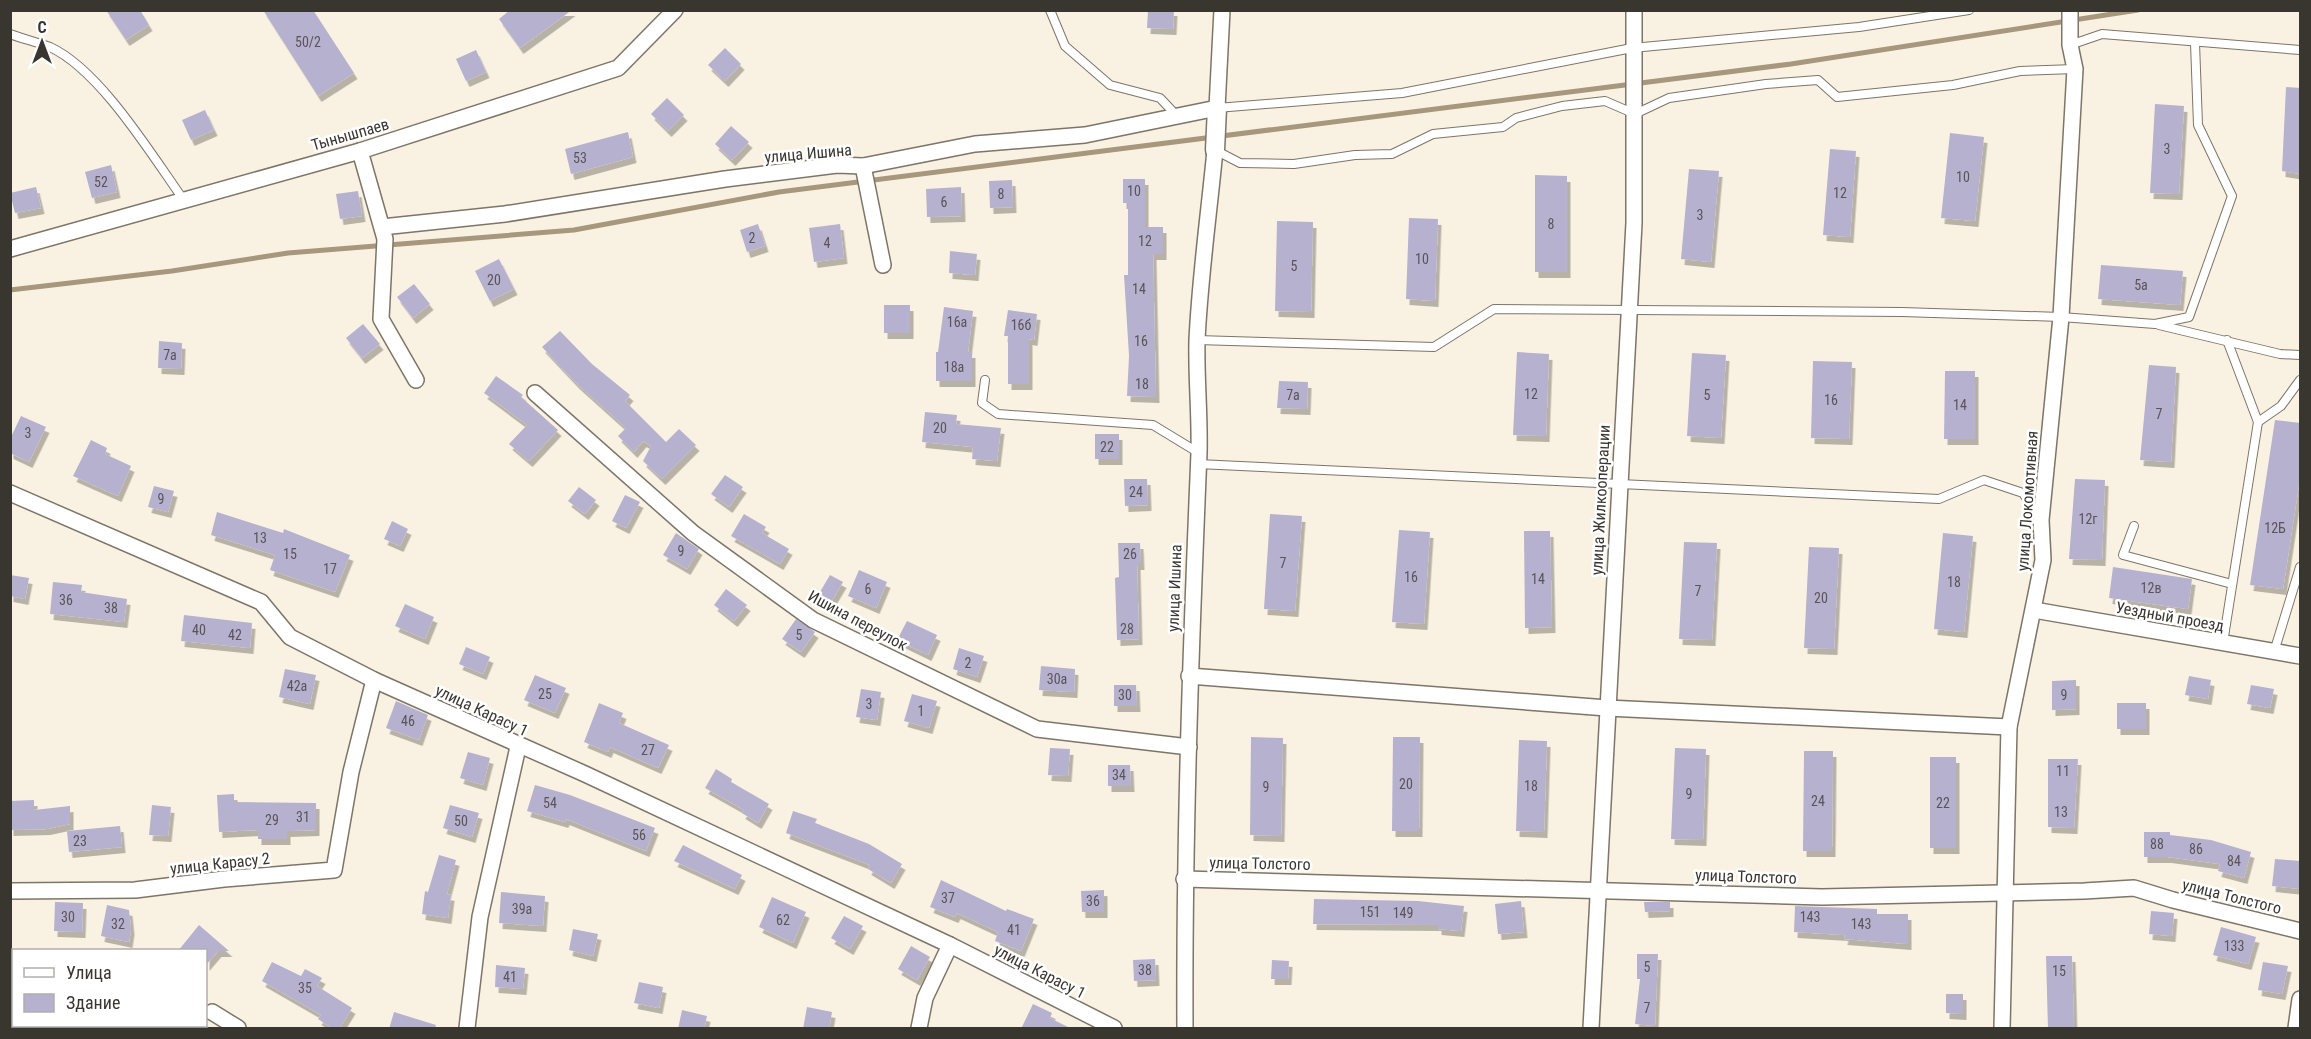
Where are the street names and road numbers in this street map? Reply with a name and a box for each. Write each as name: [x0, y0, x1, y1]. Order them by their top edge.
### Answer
street label: Тынышпаев: [309, 114, 391, 155]
street label: улица Ишина: [764, 140, 852, 167]
street label: улица Жилкооперации: [1587, 424, 1614, 576]
street label: улица Локомотивная: [2013, 430, 2042, 572]
street label: улица Ишина: [1163, 544, 1186, 632]
street label: Ишина переулок: [805, 586, 911, 655]
street label: Уездный проезд: [2114, 598, 2226, 635]
street label: улица Карасу 1: [432, 681, 531, 740]
street label: улица Карасу 2: [169, 849, 271, 878]
street label: улица Толстого: [1209, 853, 1311, 874]
street label: улица Толстого: [1695, 865, 1797, 888]
street label: улица Толстого: [2180, 875, 2283, 918]
street label: улица Карасу 1: [991, 940, 1089, 1003]

